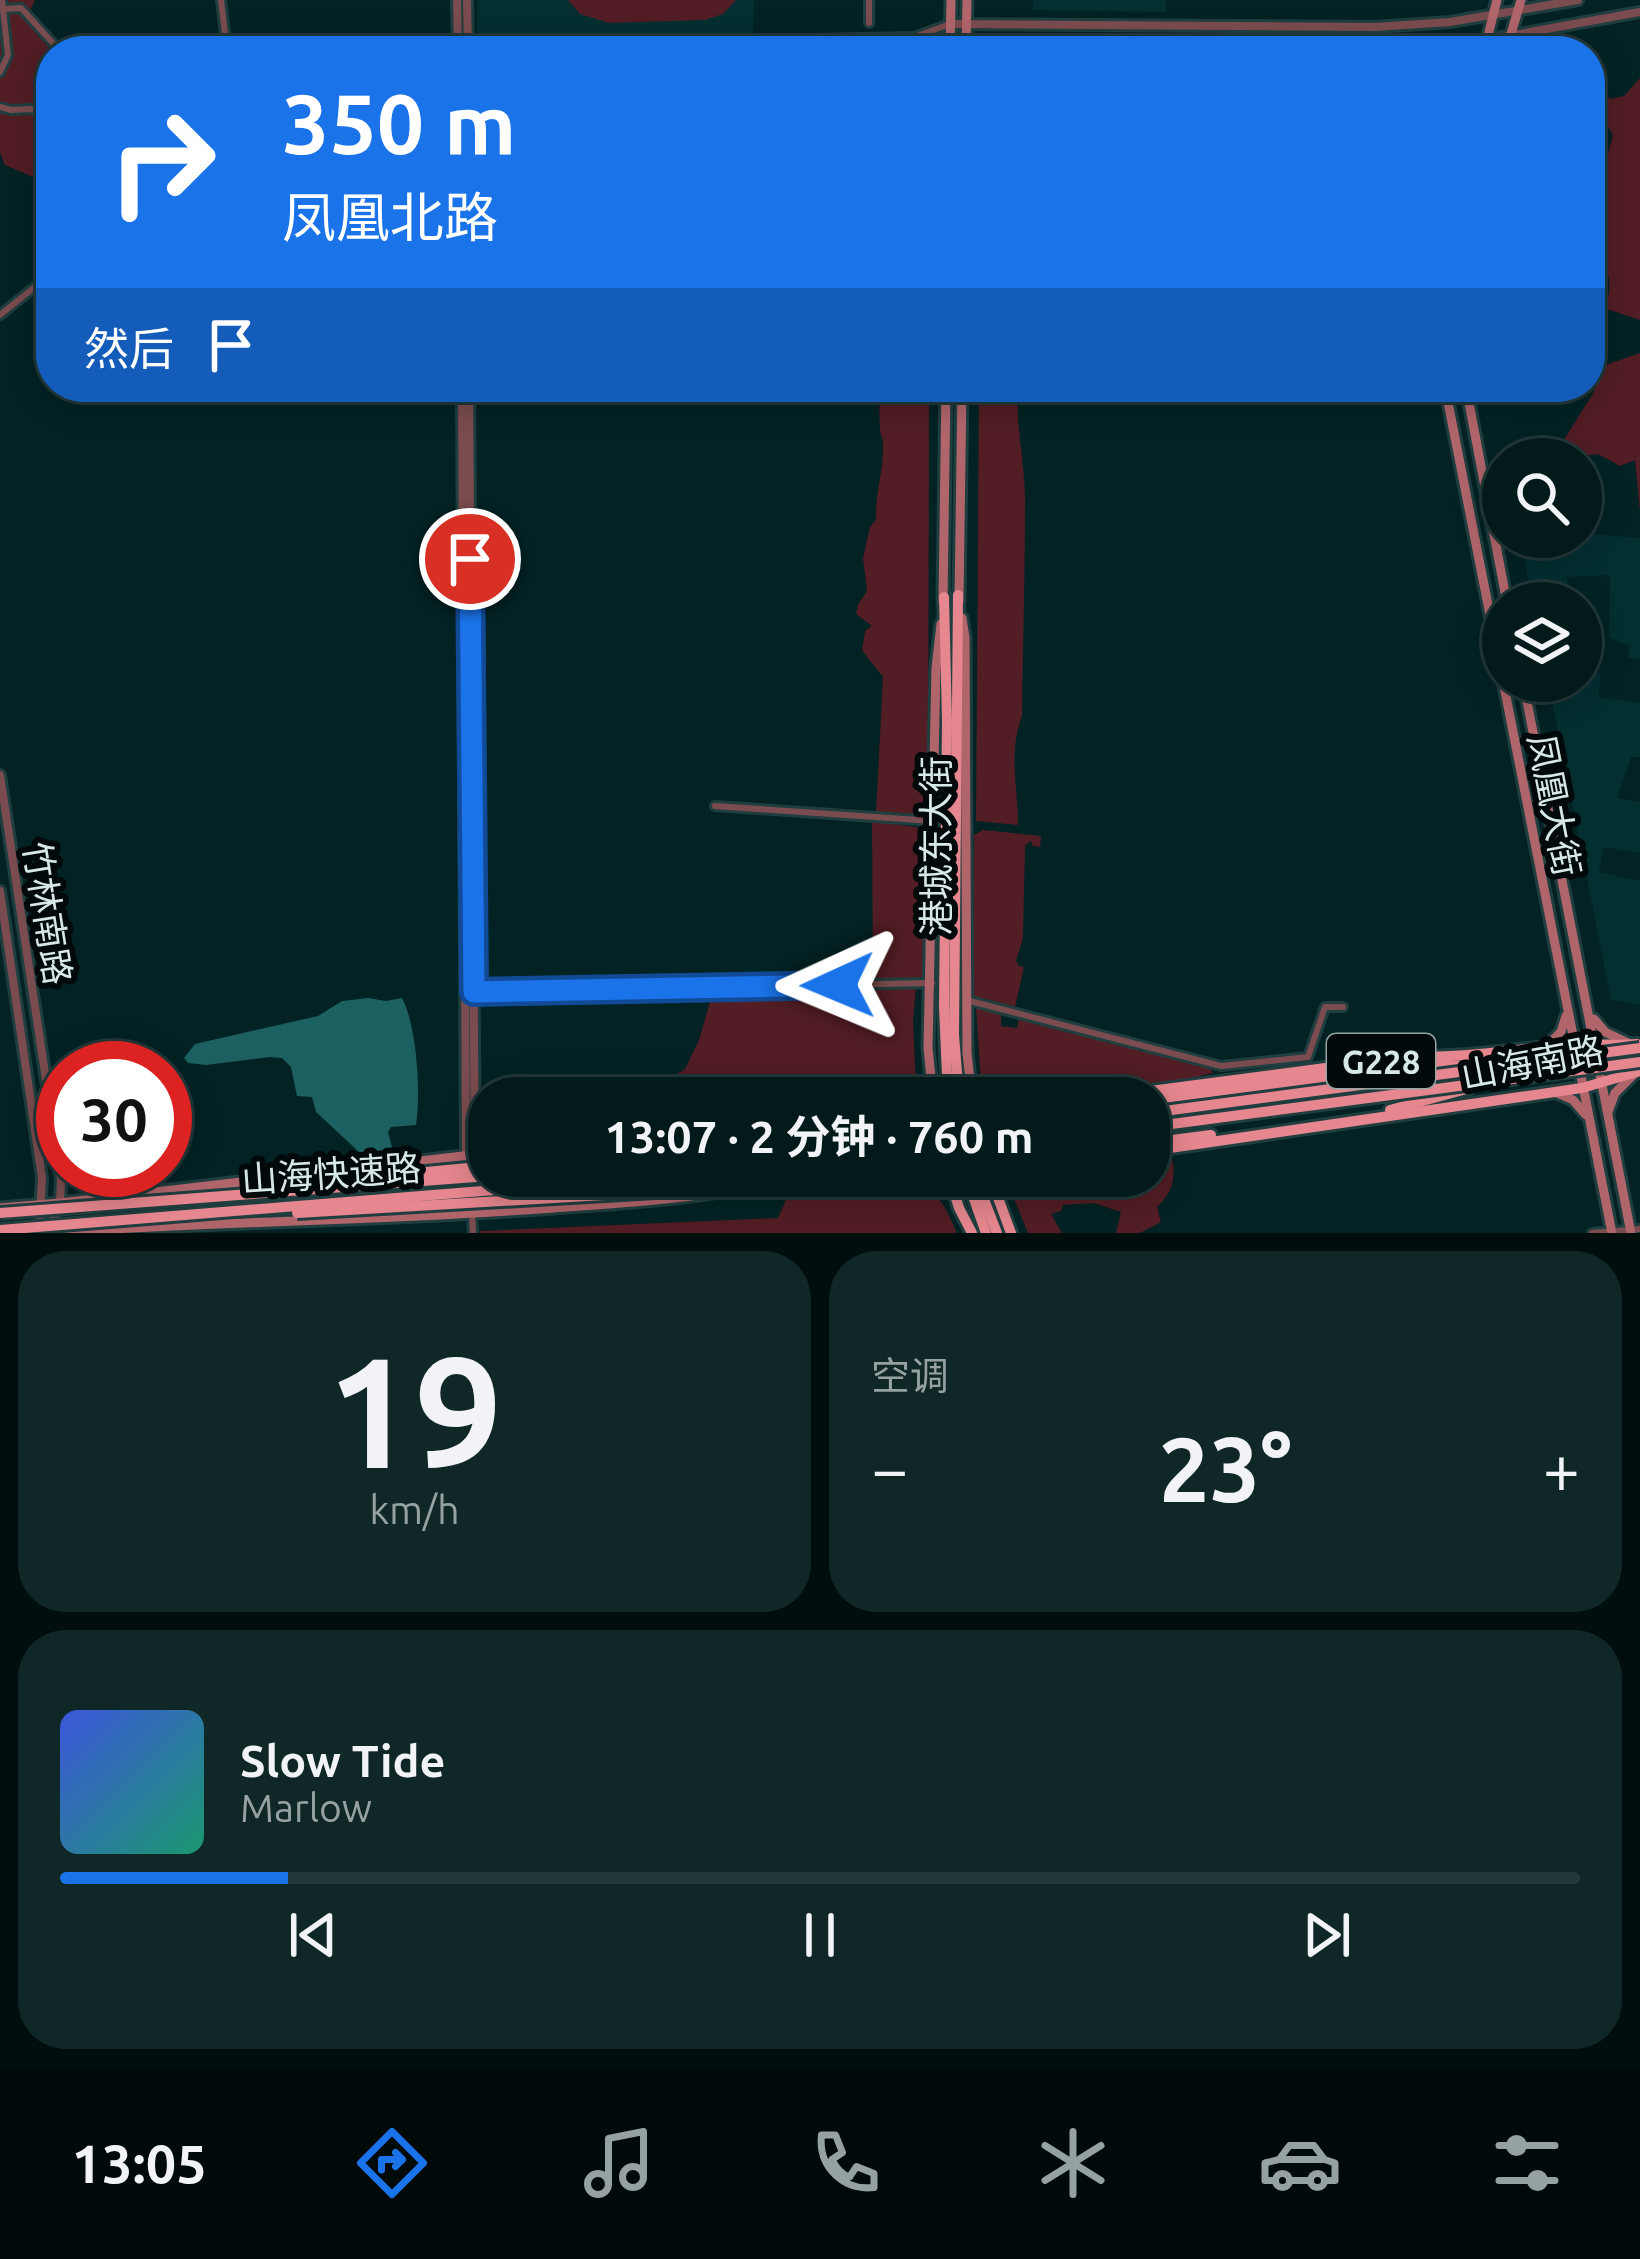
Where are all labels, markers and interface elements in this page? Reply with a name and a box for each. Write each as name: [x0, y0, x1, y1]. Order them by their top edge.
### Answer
text: 350 m: [282, 76, 516, 170]
icon: right: [84, 84, 240, 240]
text: 凤凰北路: [282, 187, 498, 247]
icon: arrive: [198, 312, 264, 378]
text: 然后: [84, 323, 174, 374]
map controls: [1482, 438, 1602, 702]
button: search: [1482, 438, 1602, 558]
pin: [419, 508, 521, 610]
icon: arrive: [437, 526, 503, 592]
button: layers: [1482, 582, 1602, 702]
street label: 凤凰大街: [1521, 730, 1589, 880]
street label: 港城东大街: [915, 756, 956, 936]
street label: 竹林南路: [16, 839, 80, 987]
position arrow: [775, 922, 901, 1048]
street label: 山海南路: [1457, 1028, 1607, 1096]
road number: G228: [1327, 1034, 1435, 1088]
speed limit sign: 30: [36, 1041, 192, 1197]
text: 13:07 · 2 分钟 · 760 m: [604, 1111, 1034, 1162]
street label: 山海快速路: [240, 1146, 422, 1200]
text: 19: [327, 1323, 502, 1497]
text: 空调: [871, 1354, 949, 1397]
text: 23°: [1159, 1418, 1292, 1519]
text: −: [871, 1431, 908, 1505]
text: +: [1543, 1431, 1580, 1505]
text: km/h: [369, 1488, 460, 1531]
text: Slow Tide: [240, 1735, 445, 1786]
text: Marlow: [240, 1786, 372, 1829]
icon: previous: [280, 1902, 346, 1968]
icon: pause: [787, 1902, 853, 1968]
icon: next: [1294, 1902, 1360, 1968]
icon: directions: [350, 2121, 434, 2205]
icon: music: [577, 2121, 661, 2205]
icon: phone: [804, 2121, 888, 2205]
icon: climate: [1031, 2121, 1115, 2205]
icon: car: [1258, 2121, 1342, 2205]
icon: filters: [1485, 2121, 1569, 2205]
text: 13:05: [71, 2133, 207, 2193]

